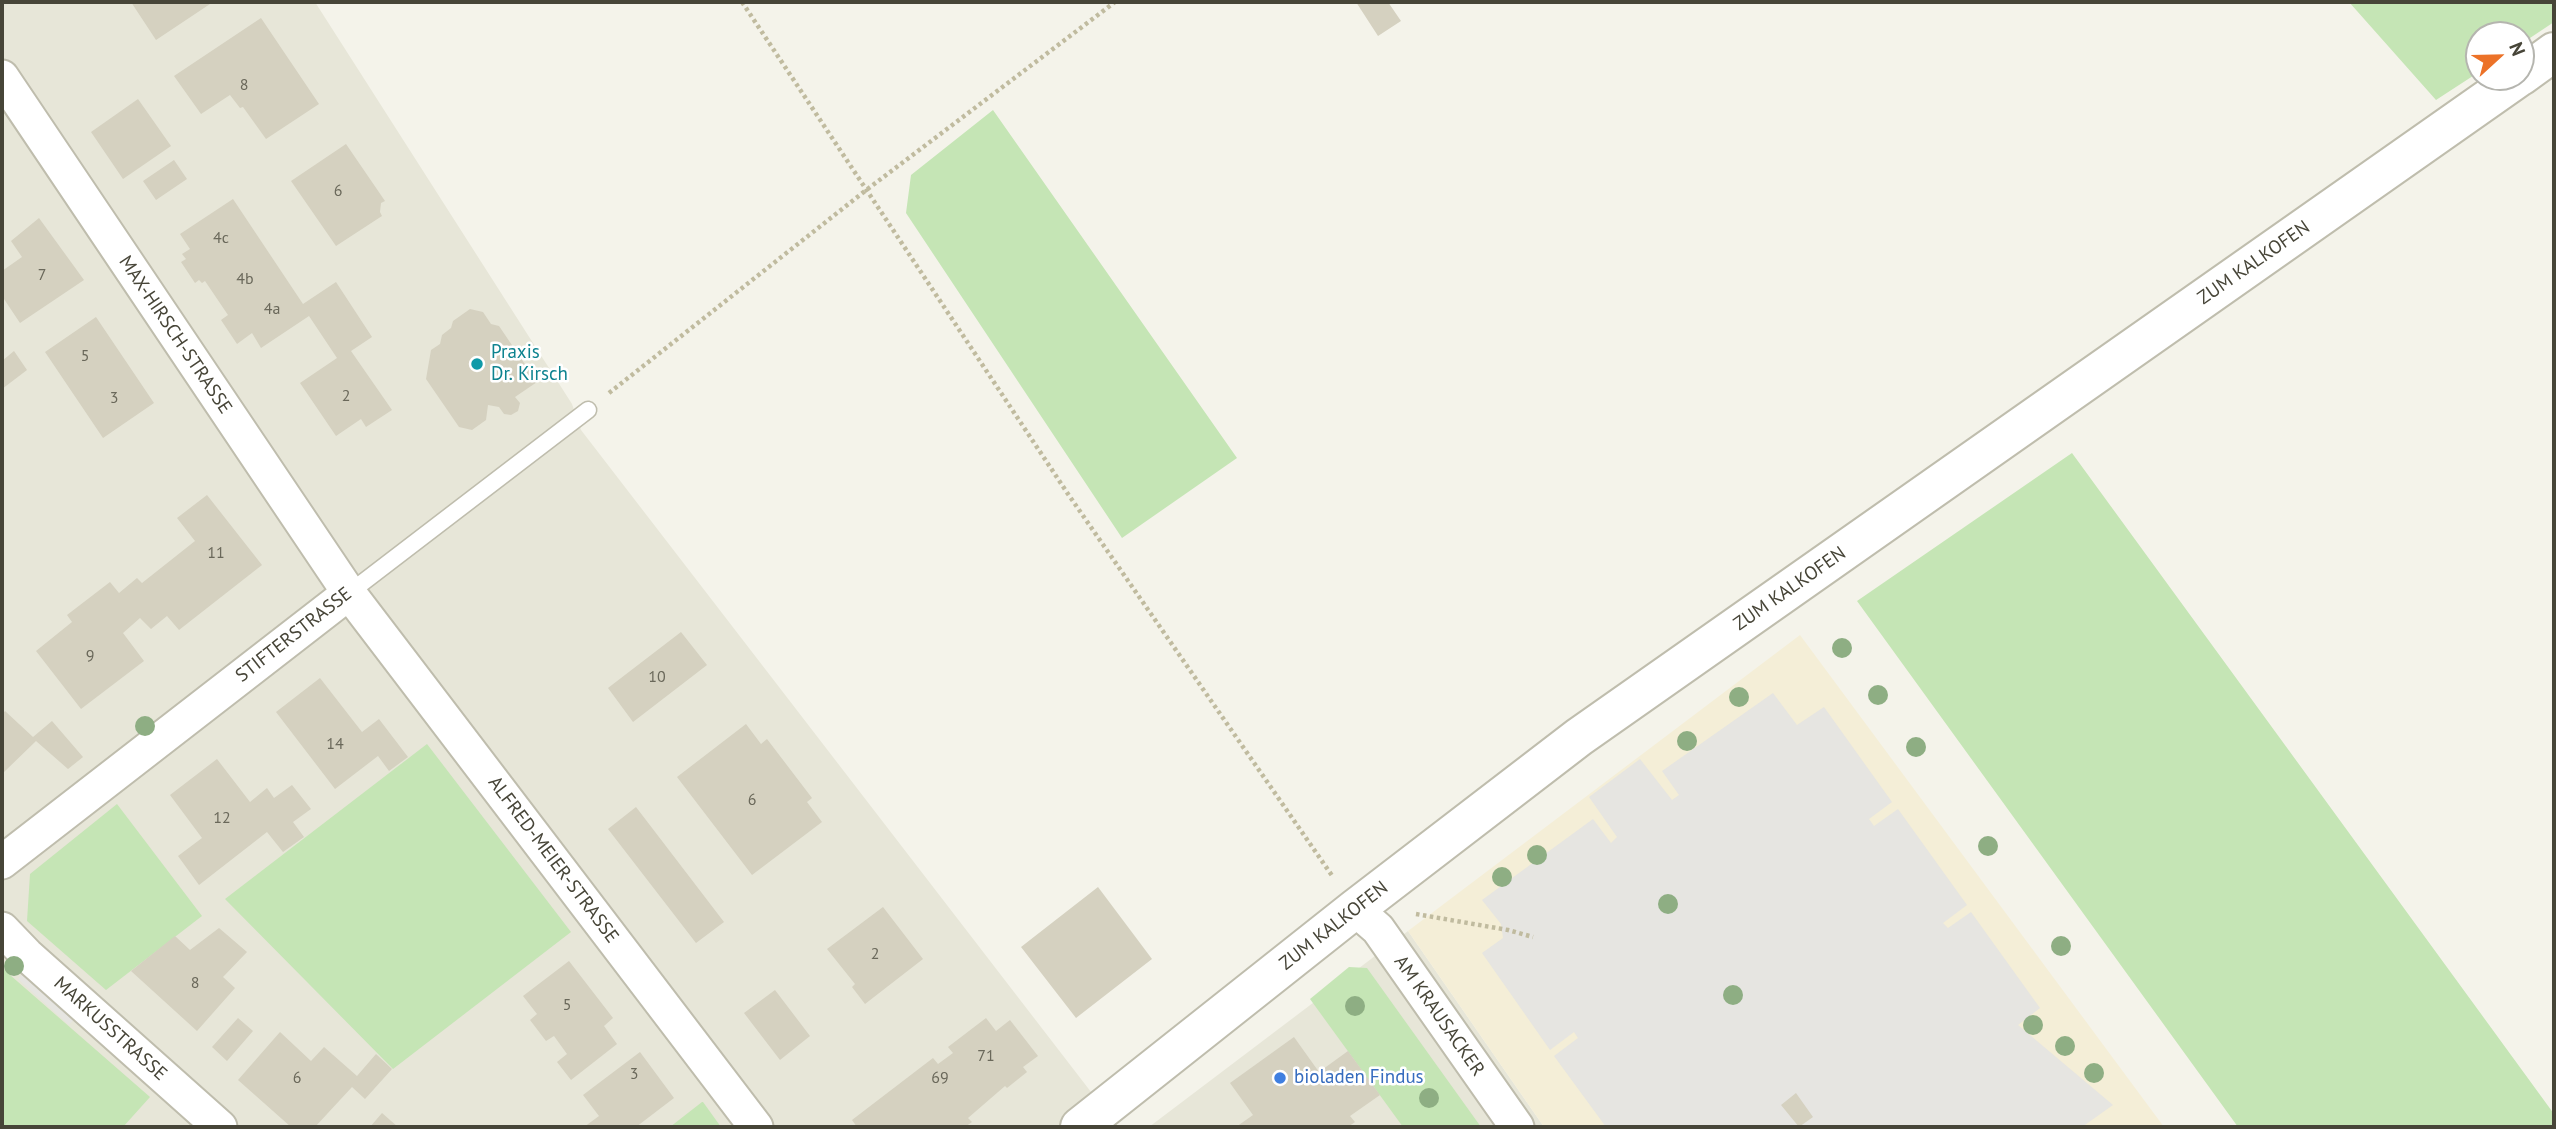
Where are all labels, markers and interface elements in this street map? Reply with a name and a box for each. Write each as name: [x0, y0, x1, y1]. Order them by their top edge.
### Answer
north arrow: [2465, 21, 2535, 91]
text: N: [2504, 39, 2531, 59]
house number: 8: [240, 75, 248, 95]
house number: 6: [334, 181, 342, 201]
street label: ZUM KALKOFEN: [2194, 216, 2314, 310]
house number: 4c: [213, 228, 229, 248]
street label: MAX-HIRSCH-STRASSE: [114, 252, 236, 418]
house number: 7: [38, 265, 46, 285]
house number: 4b: [236, 269, 254, 289]
house number: 4a: [264, 299, 280, 319]
place label: Praxis Dr. Kirsch: [491, 342, 568, 386]
house number: 5: [81, 346, 89, 366]
marker: Praxis Dr. Kirsch: [469, 356, 485, 372]
house number: 2: [342, 386, 350, 406]
house number: 3: [110, 388, 118, 408]
street label: ZUM KALKOFEN: [1730, 542, 1850, 636]
house number: 11: [207, 543, 225, 563]
street label: STIFTERSTRASSE: [231, 583, 357, 687]
house number: 9: [86, 646, 94, 666]
house number: 10: [648, 667, 666, 687]
house number: 14: [326, 734, 344, 754]
street label: ALFRED-MEIER-STRASSE: [483, 772, 623, 948]
house number: 6: [748, 790, 756, 810]
house number: 12: [213, 808, 231, 828]
street label: ZUM KALKOFEN: [1275, 877, 1393, 975]
house number: 2: [871, 944, 879, 964]
street label: AM KRAUSACKER: [1389, 951, 1489, 1081]
street label: MARKUSSTRASSE: [49, 972, 171, 1086]
house number: 8: [191, 973, 199, 993]
house number: 5: [563, 995, 571, 1015]
house number: 71: [977, 1046, 995, 1066]
house number: 3: [630, 1064, 638, 1084]
place label: bioladen Findus: [1294, 1067, 1424, 1089]
house number: 6: [293, 1068, 301, 1088]
house number: 69: [931, 1068, 949, 1088]
marker: bioladen Findus: [1272, 1070, 1288, 1086]

